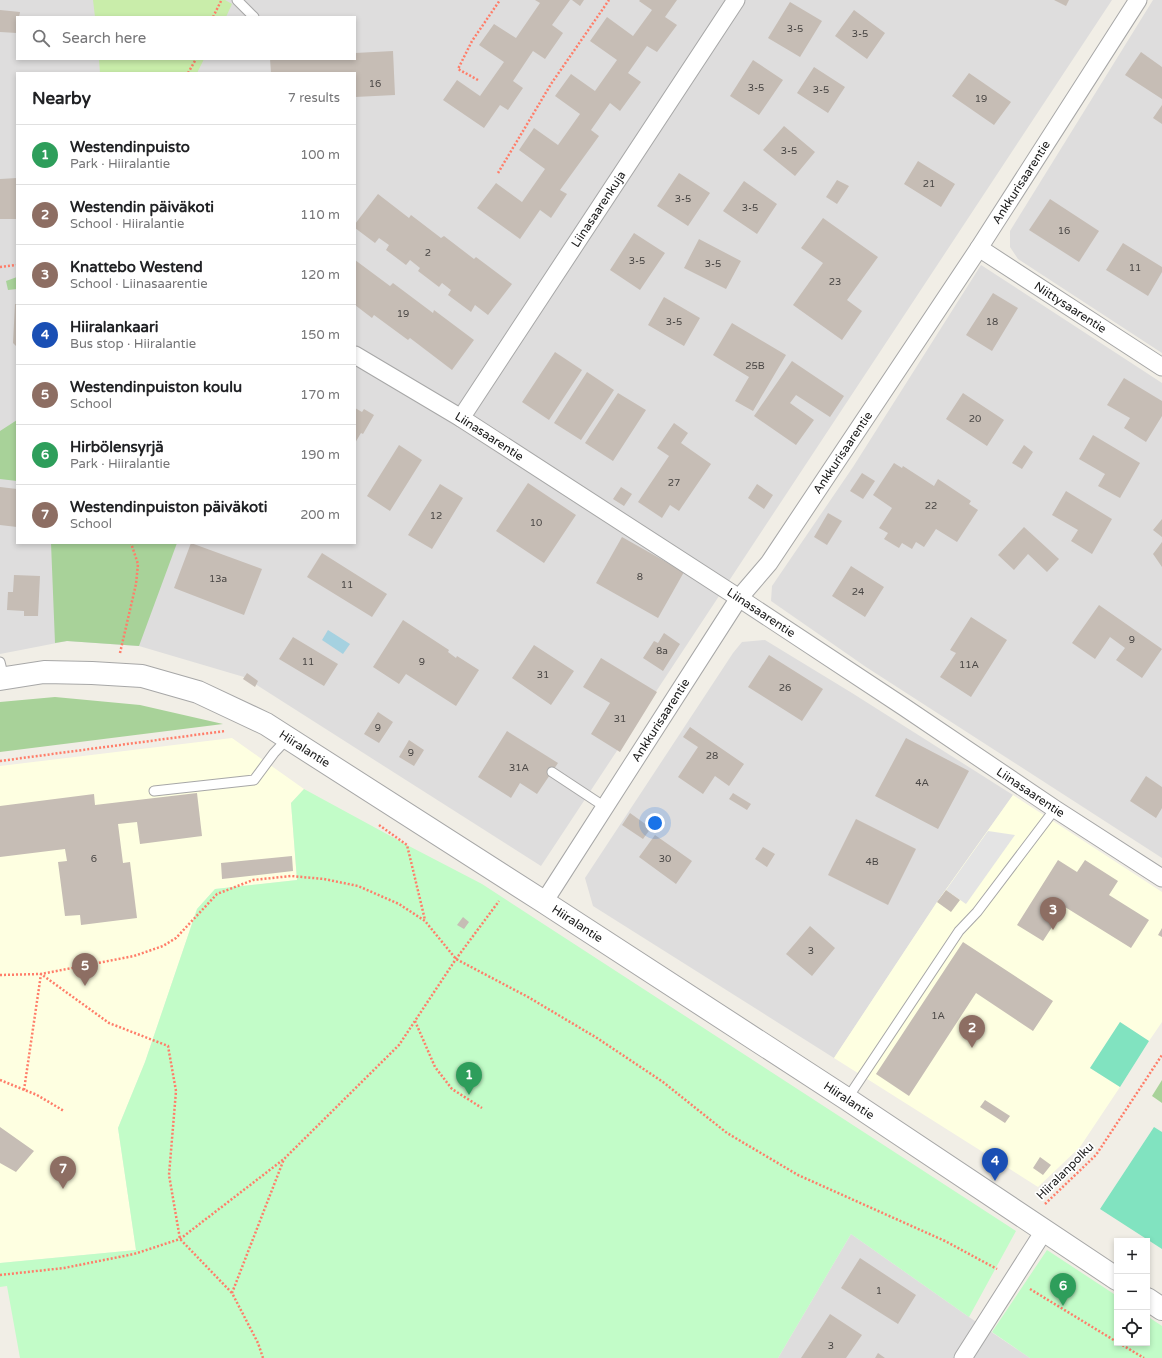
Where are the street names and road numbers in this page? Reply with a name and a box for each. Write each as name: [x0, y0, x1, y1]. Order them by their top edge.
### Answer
street label: Ankkurisaarentie: [989, 138, 1053, 227]
street label: Liinasaarenkuja: [568, 168, 629, 250]
street label: Niittysaarentie: [1032, 279, 1109, 336]
street label: Ankkurisaarentie: [810, 408, 875, 496]
street label: Liinasaarentie: [452, 409, 526, 464]
street label: Liinasaarentie: [724, 585, 798, 640]
street label: Ankkurisaarentie: [629, 676, 693, 764]
street label: Hiiralantie: [277, 727, 333, 770]
street label: Liinasaarentie: [994, 765, 1067, 820]
street label: Hiiralantie: [549, 902, 606, 945]
street label: Hiiralantie: [821, 1079, 877, 1122]
street label: Hiiralanpolku: [1034, 1140, 1096, 1202]

